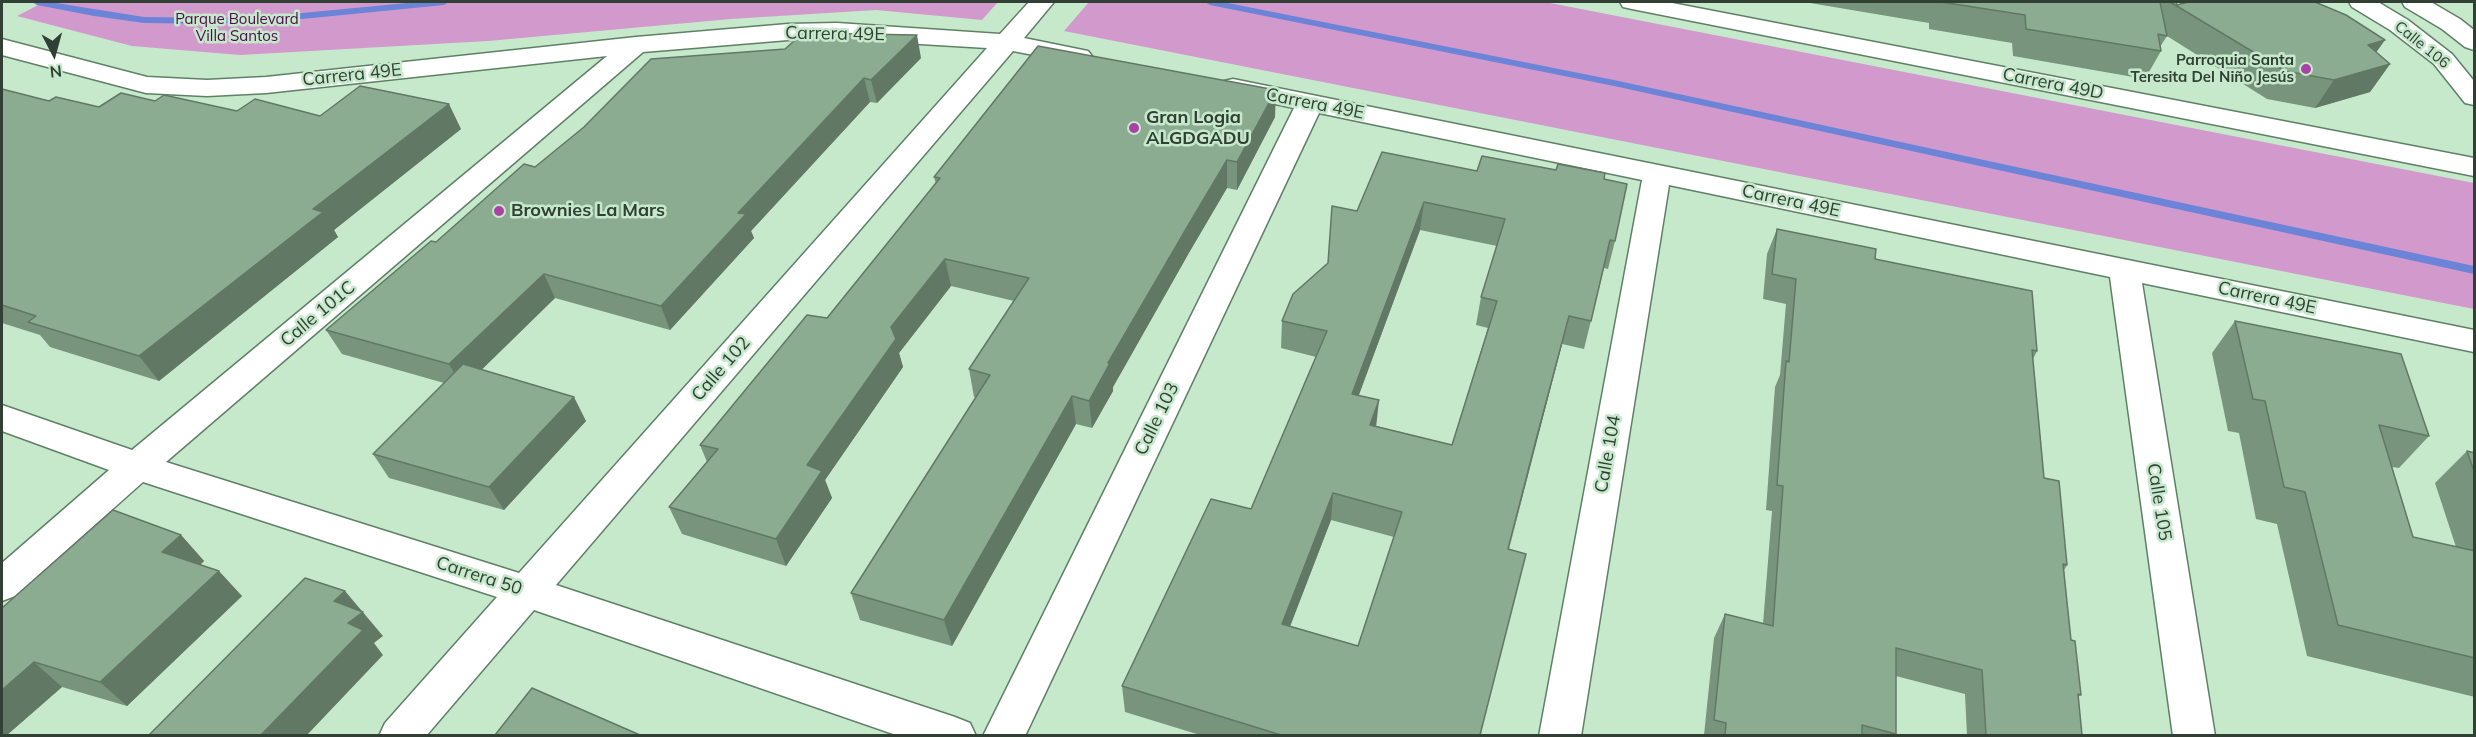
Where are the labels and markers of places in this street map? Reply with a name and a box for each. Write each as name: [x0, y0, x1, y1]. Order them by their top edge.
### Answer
place label: Parroquia Santa Teresita Del Niño Jesús: [2131, 51, 2294, 86]
marker: Parroquia Santa Teresita Del Niño Jesús: [2299, 62, 2313, 76]
place label: Gran Logia ALGDGADU: [1146, 107, 1250, 150]
marker: Gran Logia ALGDGADU: [1127, 121, 1141, 135]
place label: Brownies La Mars: [511, 200, 665, 222]
marker: Brownies La Mars: [492, 204, 506, 218]

